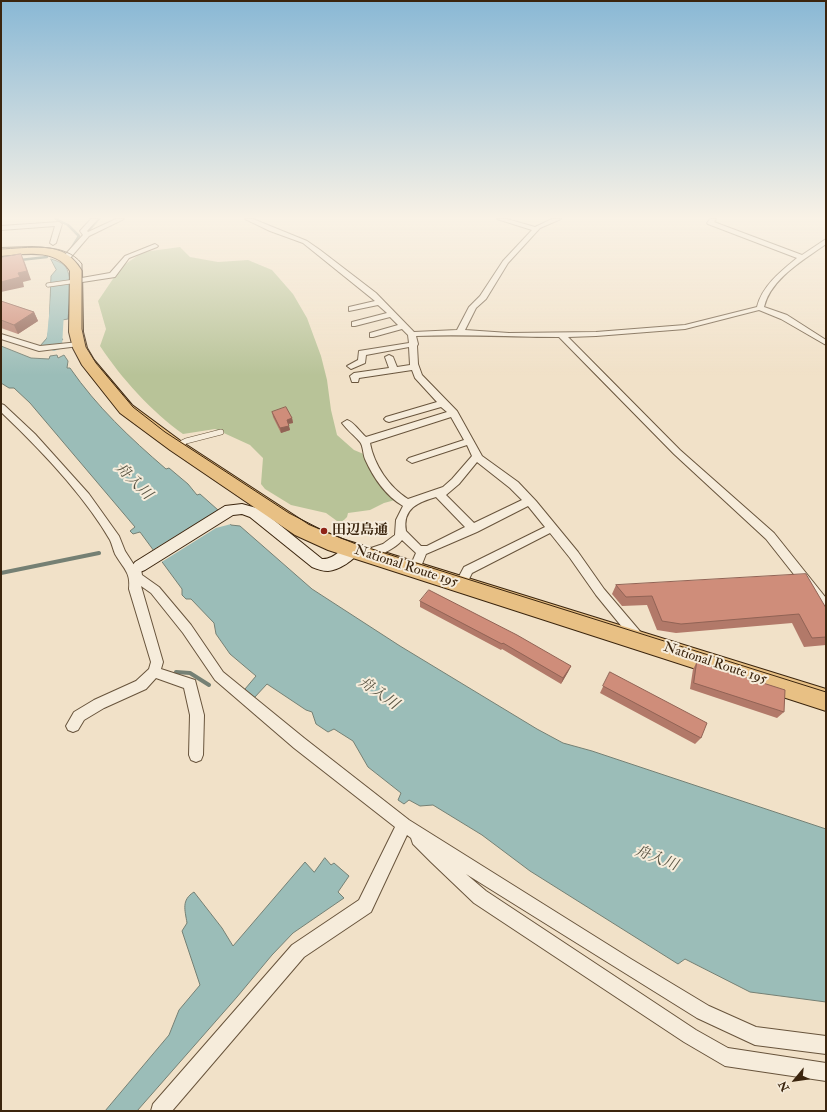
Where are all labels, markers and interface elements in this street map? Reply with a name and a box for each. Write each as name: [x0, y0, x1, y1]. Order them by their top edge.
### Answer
water label: 舟入川: [111, 460, 155, 504]
place label: 田辺島通: [332, 523, 388, 539]
marker: 田辺島通: [319, 526, 329, 536]
street label: National Route 195: [352, 542, 460, 592]
street label: National Route 195: [661, 639, 769, 689]
water label: 舟入川: [354, 674, 402, 714]
water label: 舟入川: [632, 843, 680, 875]
north arrow: [775, 1060, 815, 1100]
text: N: [776, 1079, 792, 1094]

